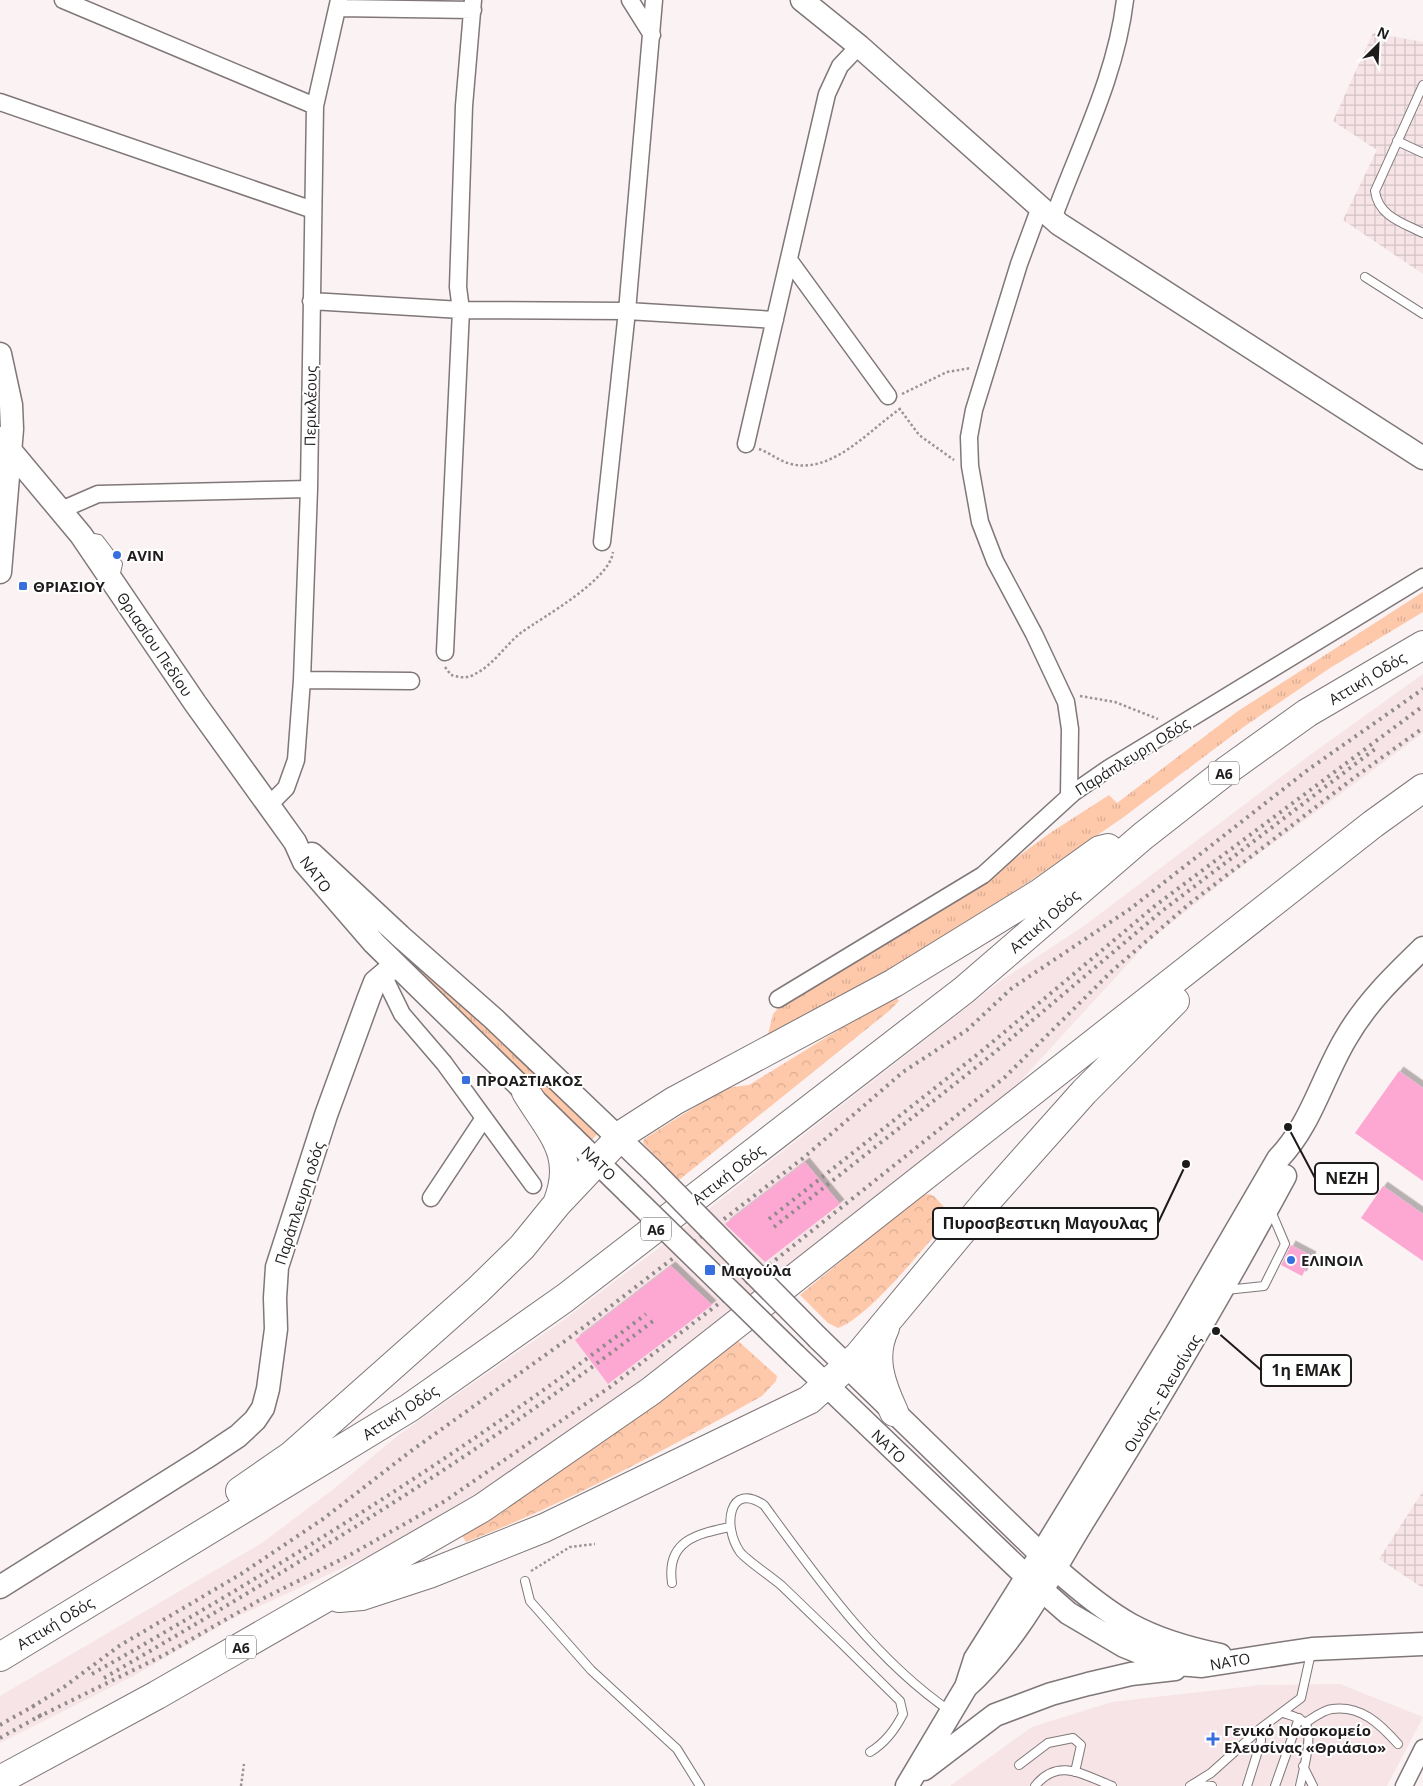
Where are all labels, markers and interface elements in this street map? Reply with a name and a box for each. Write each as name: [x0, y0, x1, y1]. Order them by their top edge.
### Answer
north arrow: [1353, 20, 1403, 70]
text: N: [1374, 22, 1393, 44]
street label: Περικλέους: [299, 365, 321, 447]
place label: AVIN: [127, 545, 164, 565]
marker: AVIN: [111, 549, 123, 561]
place label: ΘΡΙΑΣΙΟΥ: [33, 576, 105, 596]
marker: ΘΡΙΑΣΙΟΥ: [17, 580, 29, 592]
street label: Θριασίου Πεδίου: [113, 588, 197, 700]
street label: Αττική Οδός: [1325, 647, 1409, 709]
street label: Παράπλευρη Οδός: [1071, 713, 1193, 799]
road number: Α6: [1209, 761, 1239, 784]
street label: ΝΑΤΟ: [296, 852, 336, 896]
street label: Αττική Οδός: [1005, 885, 1083, 957]
place label: ΠΡΟΑΣΤΙΑΚΟΣ: [476, 1070, 583, 1090]
marker: ΠΡΟΑΣΤΙΑΚΟΣ: [460, 1074, 472, 1086]
street label: Παράπλευρη οδός: [270, 1139, 328, 1267]
street label: Αττική Οδός: [688, 1139, 768, 1209]
street label: ΝΑΤΟ: [578, 1142, 620, 1184]
callout: ΝΕΖΗ: [1315, 1163, 1378, 1194]
text: ΝΕΖΗ: [1325, 1167, 1369, 1189]
callout: Πυροσβεστικη Μαγουλας: [933, 1208, 1158, 1239]
text: Πυροσβεστικη Μαγουλας: [942, 1212, 1148, 1234]
road number: Α6: [641, 1218, 671, 1240]
place label: ΕΛΙΝΟΙΛ: [1301, 1250, 1363, 1270]
marker: ΕΛΙΝΟΙΛ: [1285, 1254, 1297, 1266]
place label: Μαγούλα: [721, 1260, 792, 1280]
marker: Μαγούλα: [703, 1263, 717, 1277]
street label: Οινόης - Ελευσίνας: [1119, 1330, 1205, 1456]
callout: 1η ΕΜΑΚ: [1261, 1355, 1351, 1386]
text: 1η ΕΜΑΚ: [1271, 1359, 1341, 1381]
street label: Αττική Οδός: [358, 1380, 442, 1444]
street label: ΝΑΤΟ: [867, 1425, 911, 1467]
street label: Αττική Οδός: [13, 1592, 97, 1654]
road number: Α6: [226, 1635, 256, 1658]
street label: ΝΑΤΟ: [1208, 1648, 1252, 1674]
place label: Γενικό Νοσοκομείο Ελευσίνας «Θριάσιο»: [1224, 1720, 1386, 1757]
marker: Γενικό Νοσοκομείο Ελευσίνας «Θριάσιο»: [1206, 1732, 1220, 1746]

